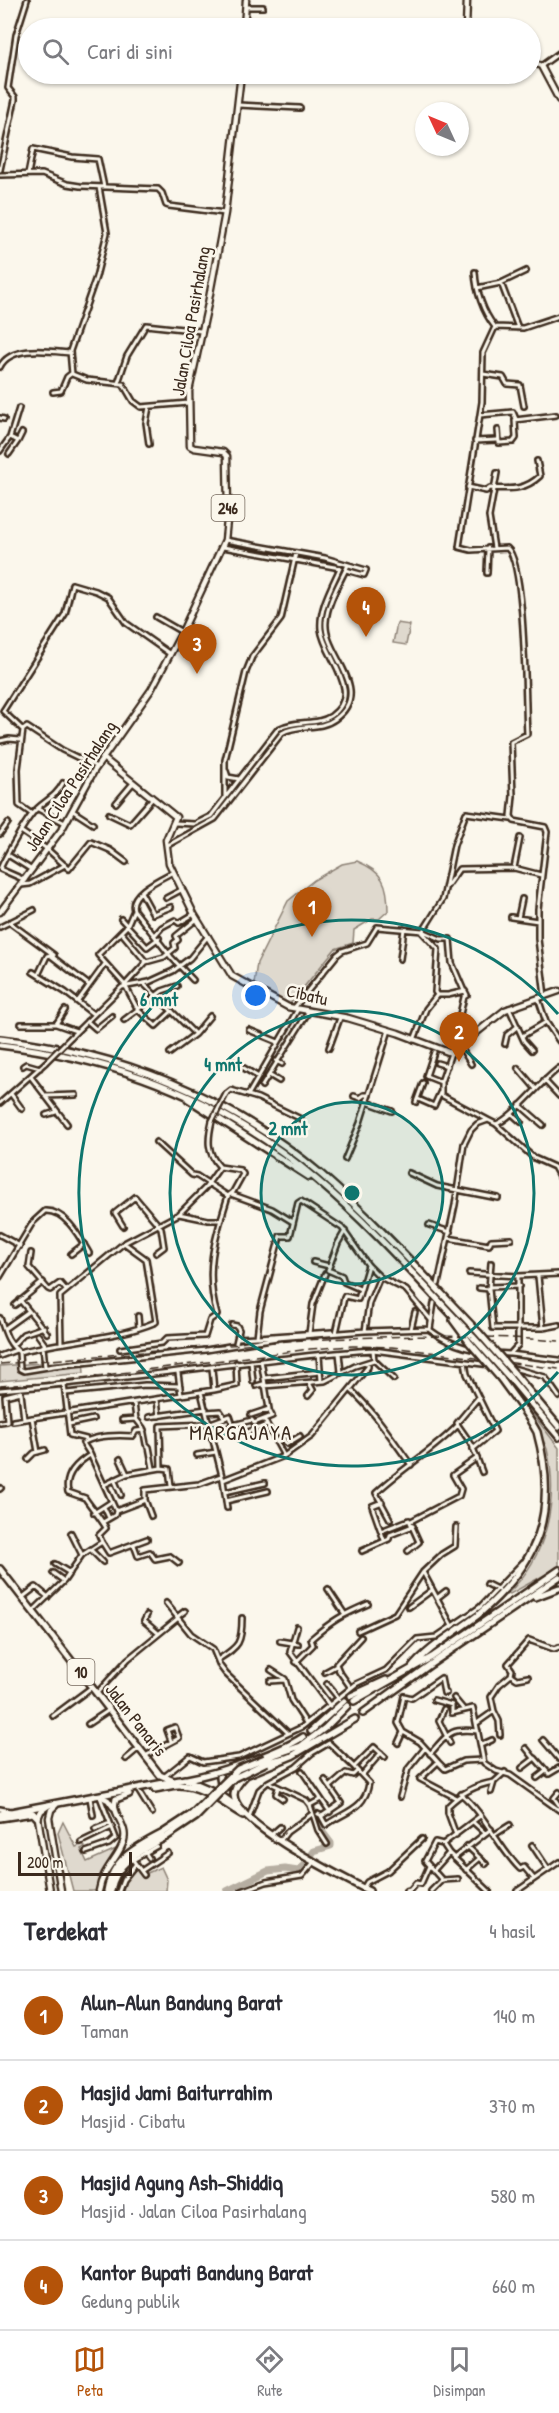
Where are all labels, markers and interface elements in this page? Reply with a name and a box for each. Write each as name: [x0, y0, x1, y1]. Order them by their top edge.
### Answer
search box: [18, 18, 541, 84]
icon: search: [39, 35, 72, 68]
text: Cari di sini: [87, 36, 173, 66]
north arrow: [415, 102, 469, 156]
street label: Jalan Ciloa Pasirhalang: [165, 244, 216, 398]
road number: 246: [212, 495, 244, 521]
pin: 4: [346, 588, 386, 637]
pin: 3: [178, 624, 216, 674]
street label: Jalan Ciloa Pasirhalang: [19, 716, 122, 856]
pin: 1: [292, 888, 332, 937]
street label: Cibatu: [284, 978, 330, 1011]
your location: [241, 981, 270, 1010]
text: 6 mnt: [140, 987, 179, 1012]
pin: 2: [440, 1012, 478, 1062]
text: 4 mnt: [204, 1052, 243, 1077]
text: 2 mnt: [268, 1116, 308, 1141]
centre of rings: [342, 1183, 362, 1203]
district label: MARGAJAYA: [189, 1418, 293, 1447]
road number: 10: [68, 1659, 94, 1685]
street label: Jalan Panaris: [100, 1678, 173, 1762]
scale bar: [18, 1849, 132, 1876]
text: 200 m: [27, 1851, 63, 1873]
text: Terdekat: [24, 1913, 107, 1948]
text: 4 hasil: [489, 1917, 535, 1944]
text: Alun-Alun Bandung Barat: [81, 1987, 282, 2017]
text: 1: [40, 2002, 47, 2029]
text: 140 m: [493, 2002, 535, 2029]
text: Taman: [81, 2017, 129, 2044]
text: Masjid Jami Baiturrahim: [81, 2077, 272, 2107]
text: 2: [39, 2092, 48, 2119]
text: 370 m: [489, 2092, 535, 2119]
text: Masjid · Cibatu: [81, 2107, 185, 2134]
text: Masjid Agung Ash-Shiddiq: [81, 2167, 283, 2197]
text: 3: [39, 2182, 48, 2209]
text: 580 m: [491, 2182, 535, 2209]
text: Masjid · Jalan Ciloa Pasirhalang: [81, 2197, 307, 2224]
text: Kantor Bupati Bandung Barat: [81, 2257, 313, 2287]
text: 4: [40, 2272, 47, 2299]
text: 660 m: [492, 2272, 535, 2299]
text: Gedung publik: [81, 2287, 180, 2314]
tab: Peta: [73, 2343, 106, 2401]
tab: Rute: [253, 2343, 286, 2401]
tab: Disimpan: [433, 2343, 486, 2401]

